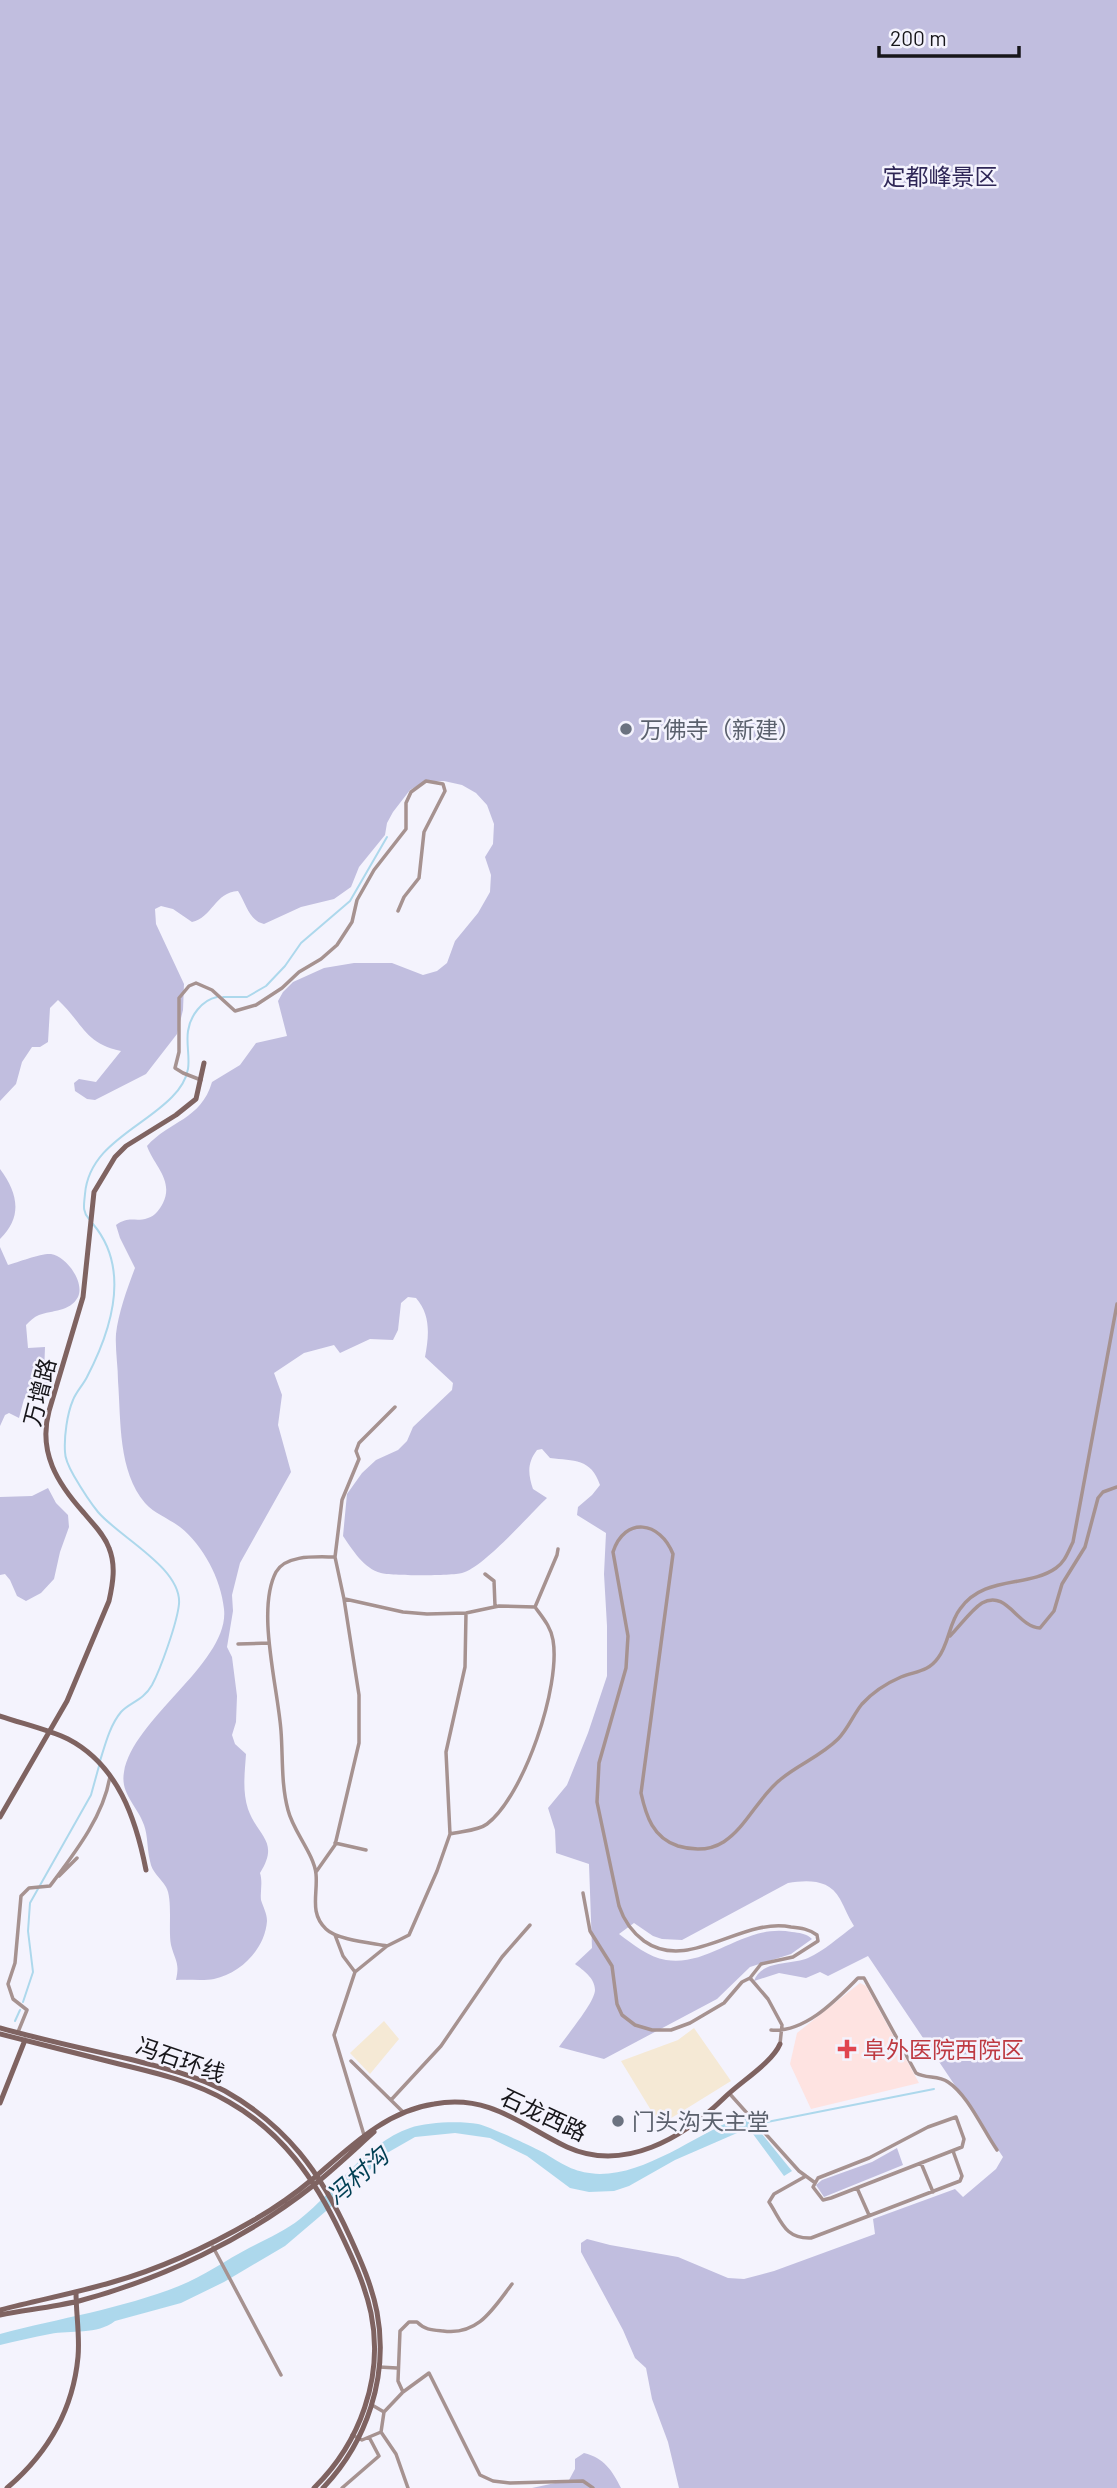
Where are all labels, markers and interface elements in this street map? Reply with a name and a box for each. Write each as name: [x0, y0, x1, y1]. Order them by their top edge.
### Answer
scale bar: [879, 14, 1019, 58]
text: 200 m: [890, 25, 947, 50]
park label: 定都峰景区: [883, 162, 998, 190]
place label: 万佛寺（新建）: [640, 715, 801, 743]
marker: 万佛寺（新建）: [618, 721, 634, 737]
street label: 万增路: [17, 1355, 61, 1429]
street label: 冯石环线: [133, 2031, 229, 2087]
place label: 阜外医院西院区: [863, 2035, 1024, 2063]
marker: 阜外医院西院区: [837, 2039, 857, 2059]
street label: 石龙西路: [496, 2082, 592, 2146]
place label: 门头沟天主堂: [632, 2107, 770, 2135]
marker: 门头沟天主堂: [610, 2113, 626, 2129]
water label: 冯村沟: [320, 2138, 396, 2210]

